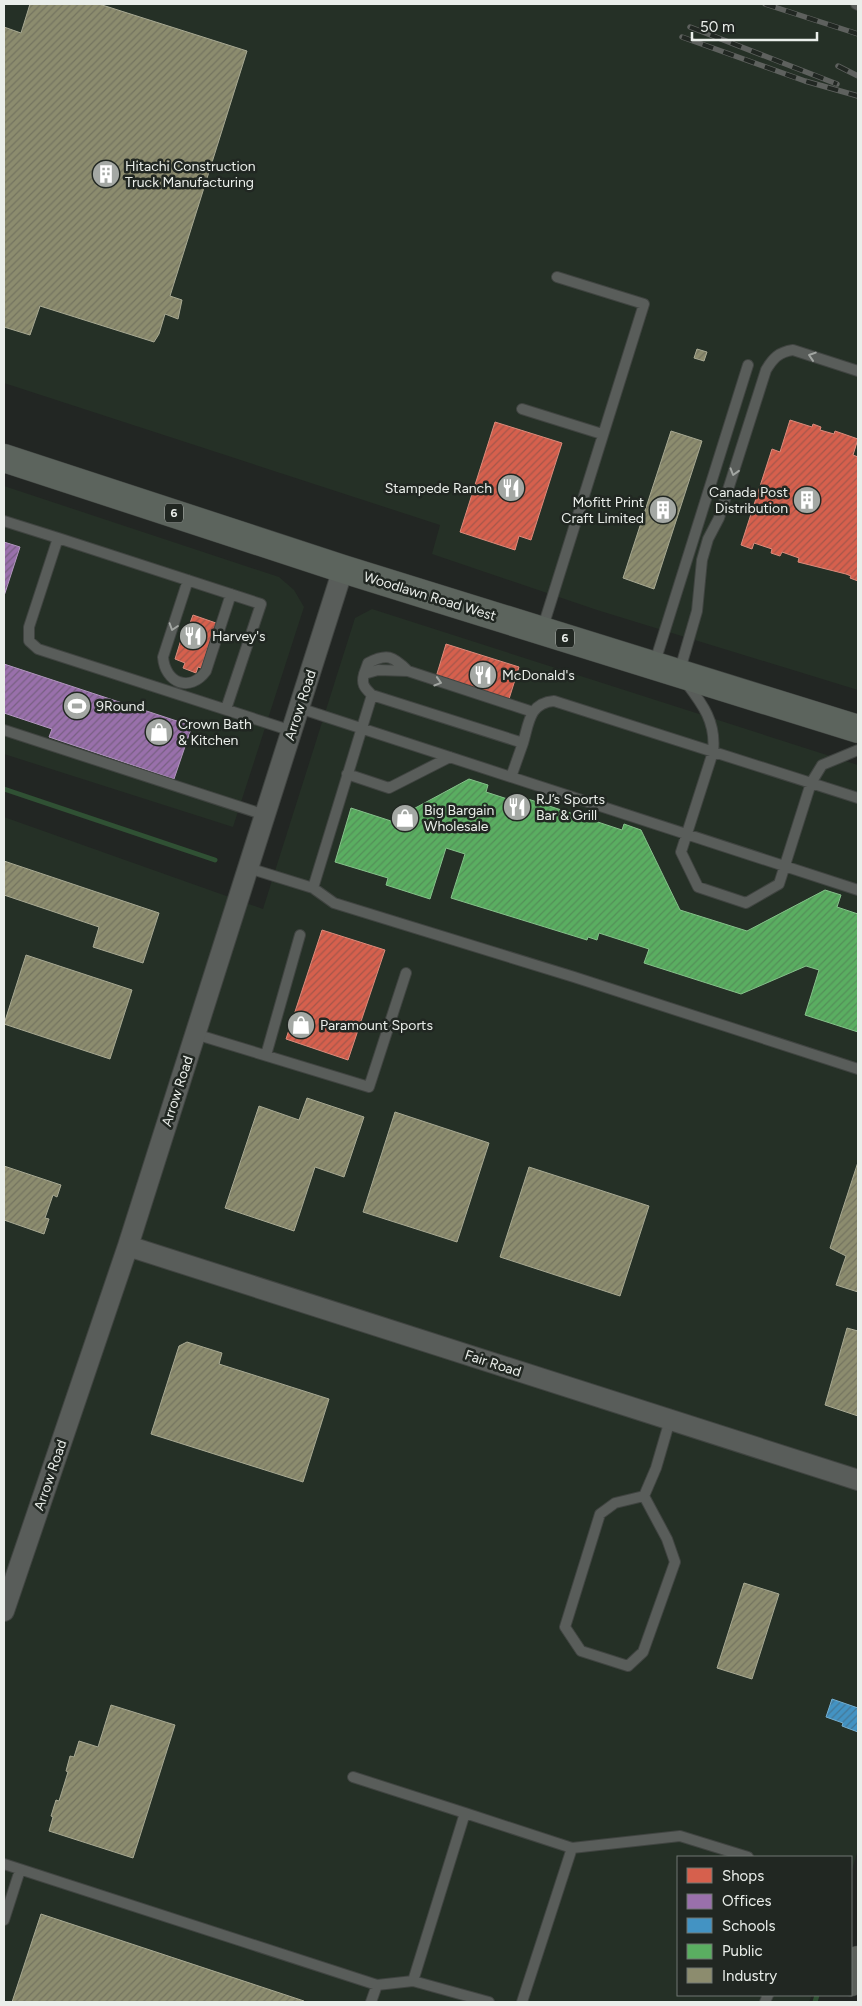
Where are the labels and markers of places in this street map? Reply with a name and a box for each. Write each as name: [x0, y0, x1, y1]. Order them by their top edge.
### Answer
place label: Hitachi Construction Truck Manufacturing: [125, 158, 256, 191]
building icon: Hitachi Construction Truck Manufacturing: [91, 159, 121, 189]
restaurant icon: Stampede Ranch: [496, 473, 526, 503]
place label: Stampede Ranch: [385, 480, 492, 497]
place label: Canada Post Distribution: [709, 484, 788, 517]
building icon: Canada Post Distribution: [792, 485, 822, 515]
place label: Mofitt Print Craft Limited: [561, 494, 644, 527]
building icon: Mofitt Print Craft Limited: [648, 495, 678, 525]
restaurant icon: Harvey's: [178, 621, 208, 651]
place label: Harvey's: [212, 628, 266, 645]
restaurant icon: McDonald's: [468, 660, 498, 690]
place label: McDonald's: [502, 667, 575, 684]
sports icon: 9Round: [62, 691, 92, 721]
place label: 9Round: [96, 698, 145, 715]
place label: Crown Bath & Kitchen: [178, 716, 252, 749]
shop icon: Crown Bath & Kitchen: [144, 717, 174, 747]
place label: RJ’s Sports Bar & Grill: [536, 791, 605, 824]
restaurant icon: RJ’s Sports Bar & Grill: [502, 792, 532, 822]
place label: Big Bargain Wholesale: [424, 802, 495, 835]
shop icon: Big Bargain Wholesale: [390, 803, 420, 833]
shop icon: Paramount Sports: [286, 1010, 316, 1040]
place label: Paramount Sports: [320, 1017, 433, 1034]

